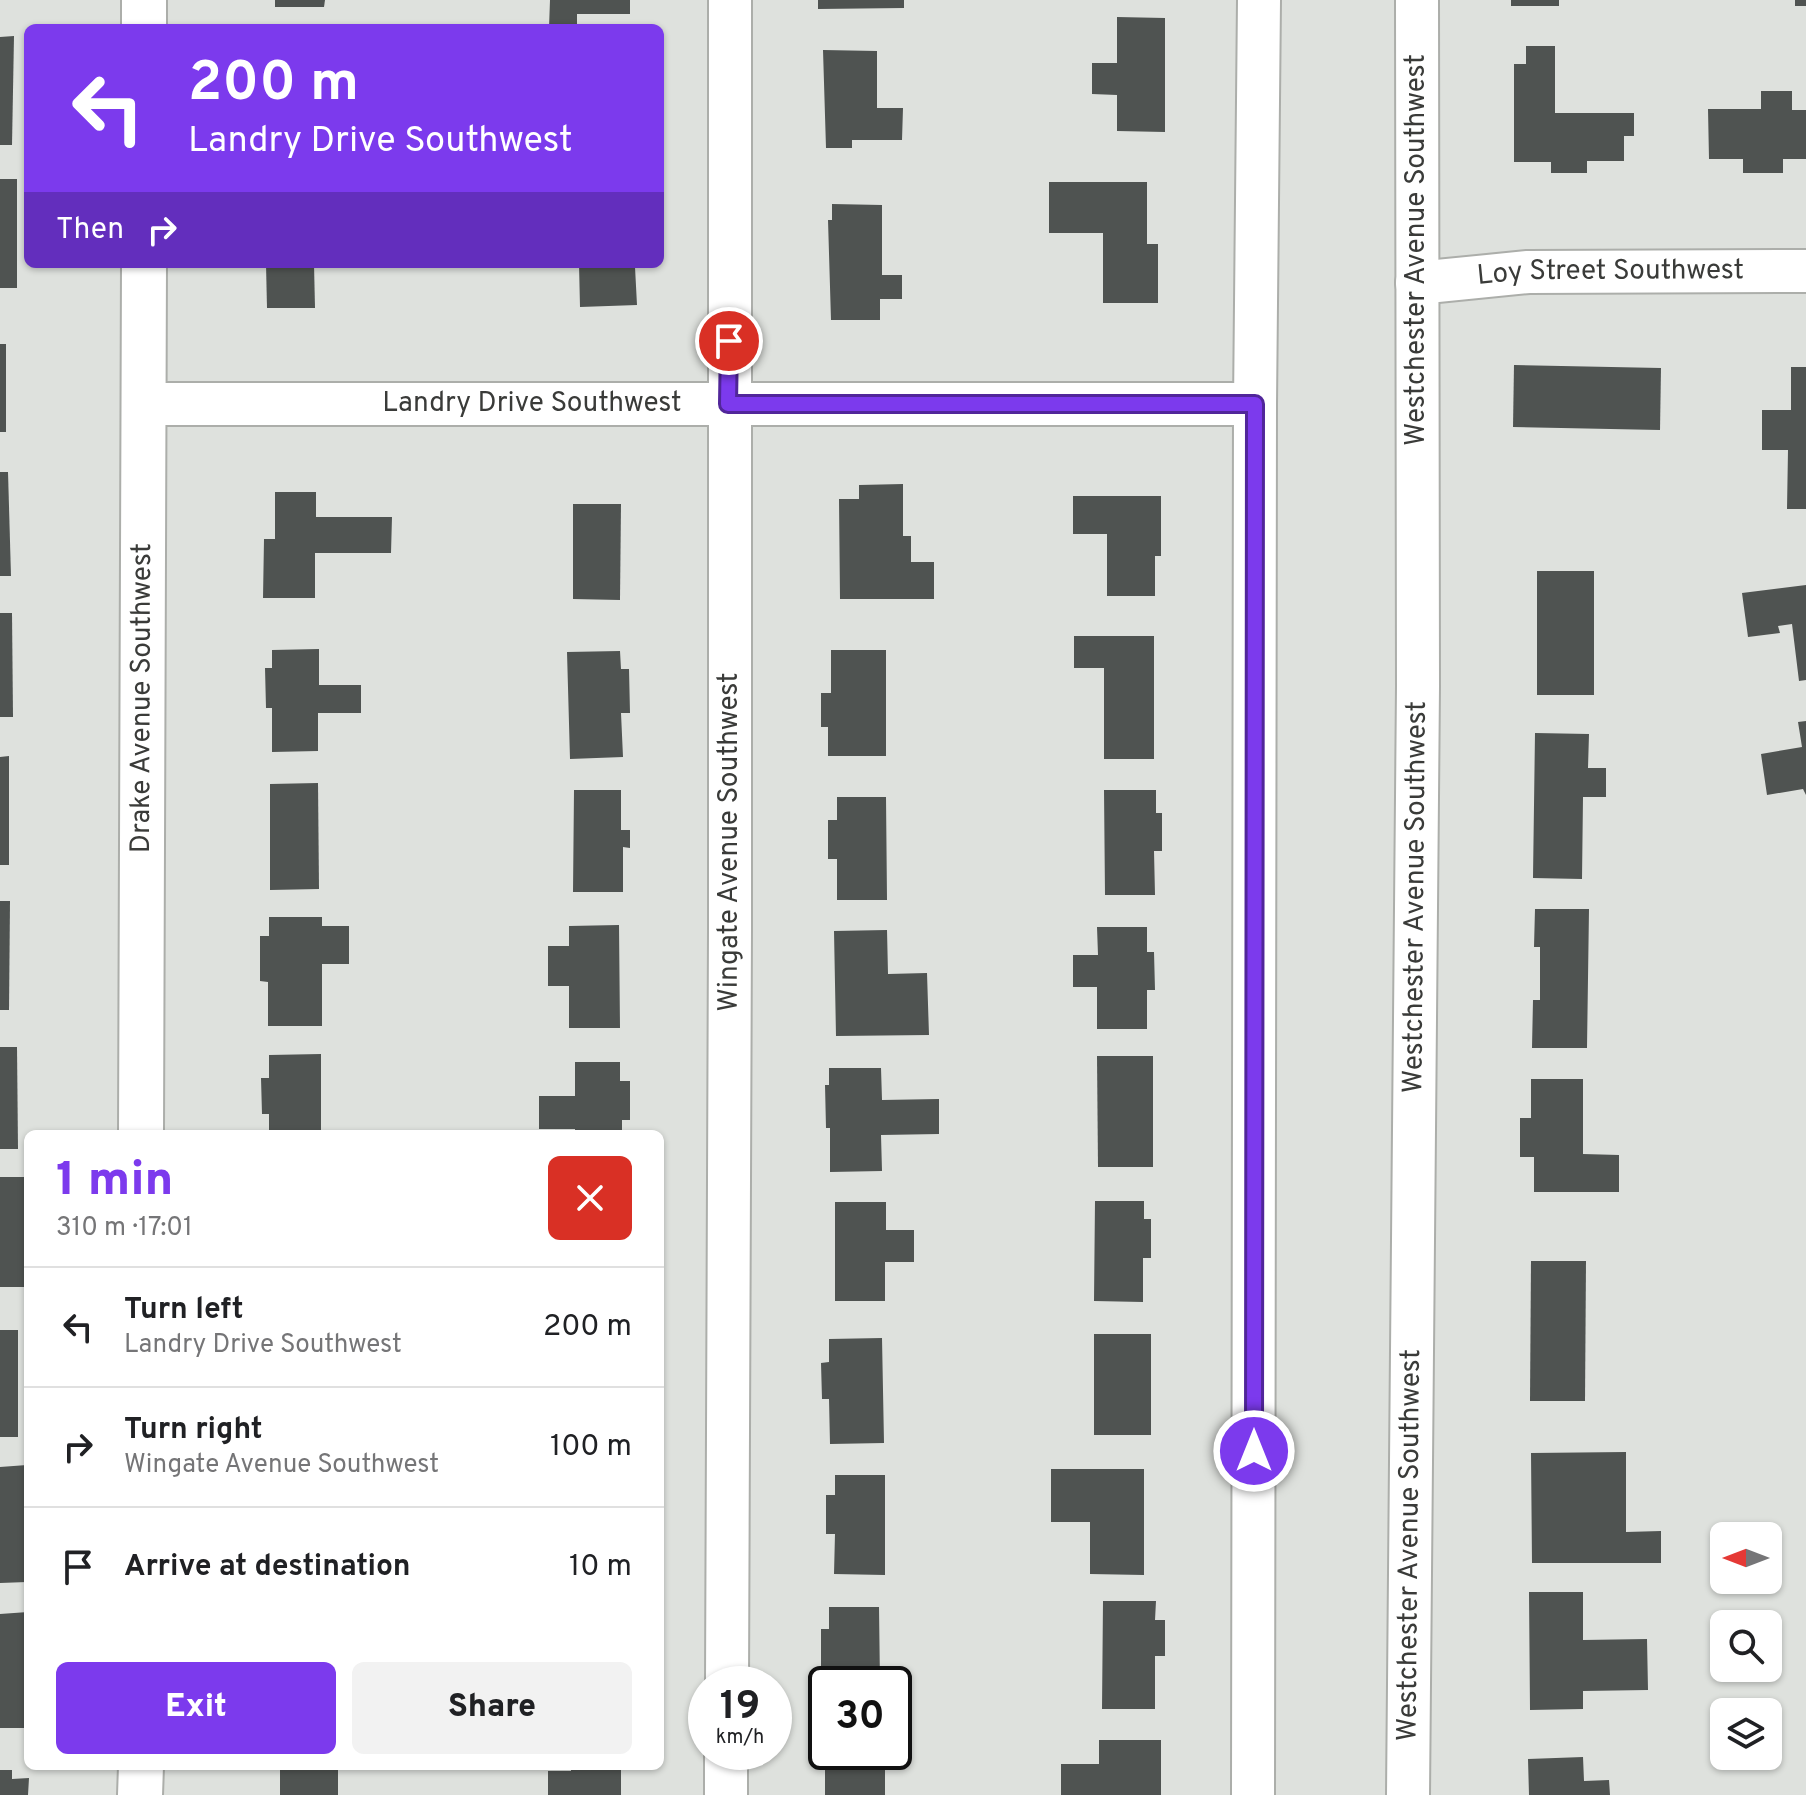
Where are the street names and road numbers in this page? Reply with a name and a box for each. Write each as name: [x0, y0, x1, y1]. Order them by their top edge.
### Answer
street label: Westchester Avenue Southwest: [1399, 54, 1435, 446]
street label: Loy Street Southwest: [1475, 253, 1744, 295]
street label: Landry Drive Southwest: [382, 386, 682, 422]
street label: Drake Avenue Southwest: [124, 543, 161, 853]
street label: Wingate Avenue Southwest: [712, 672, 748, 1012]
street label: Westchester Avenue Southwest: [1396, 701, 1436, 1093]
street label: Westchester Avenue Southwest: [1390, 1349, 1430, 1741]

